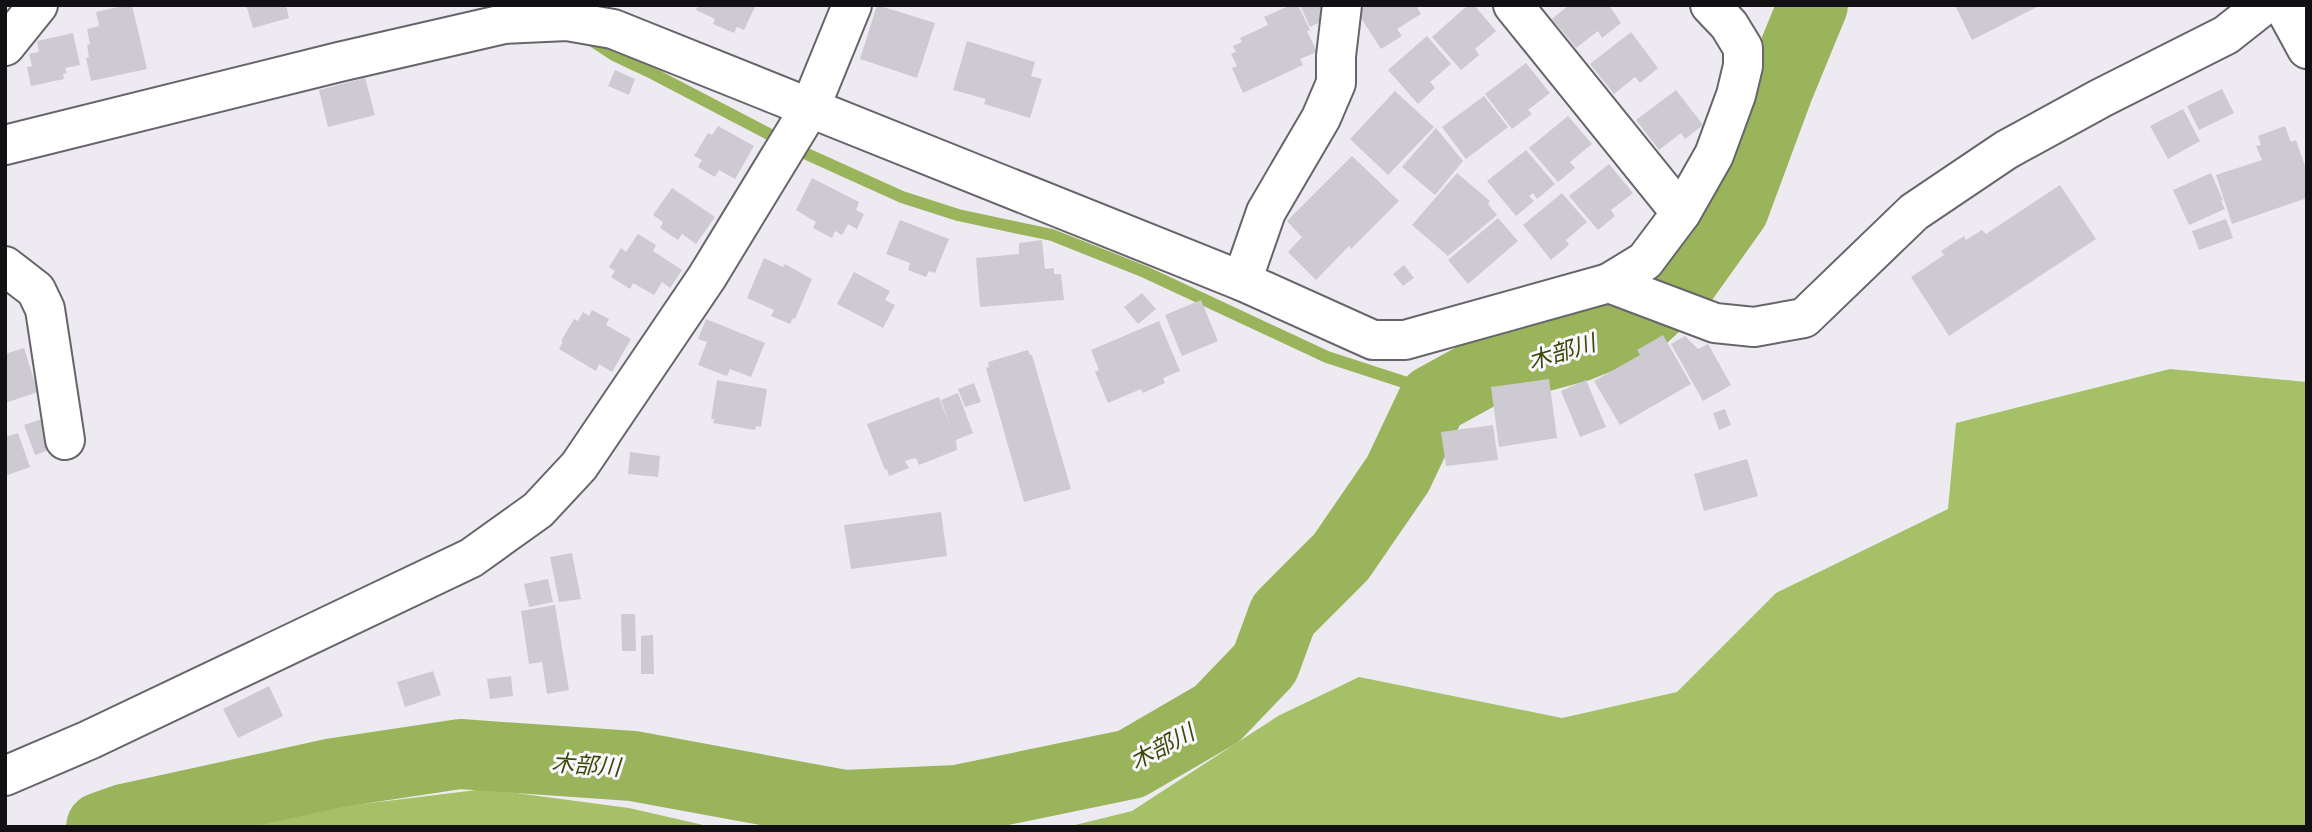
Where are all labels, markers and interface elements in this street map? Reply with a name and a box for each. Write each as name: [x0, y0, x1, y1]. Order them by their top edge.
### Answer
water label: 木部川: [1523, 323, 1602, 376]
water label: 木部川: [1123, 712, 1202, 776]
water label: 木部川: [550, 744, 625, 783]

